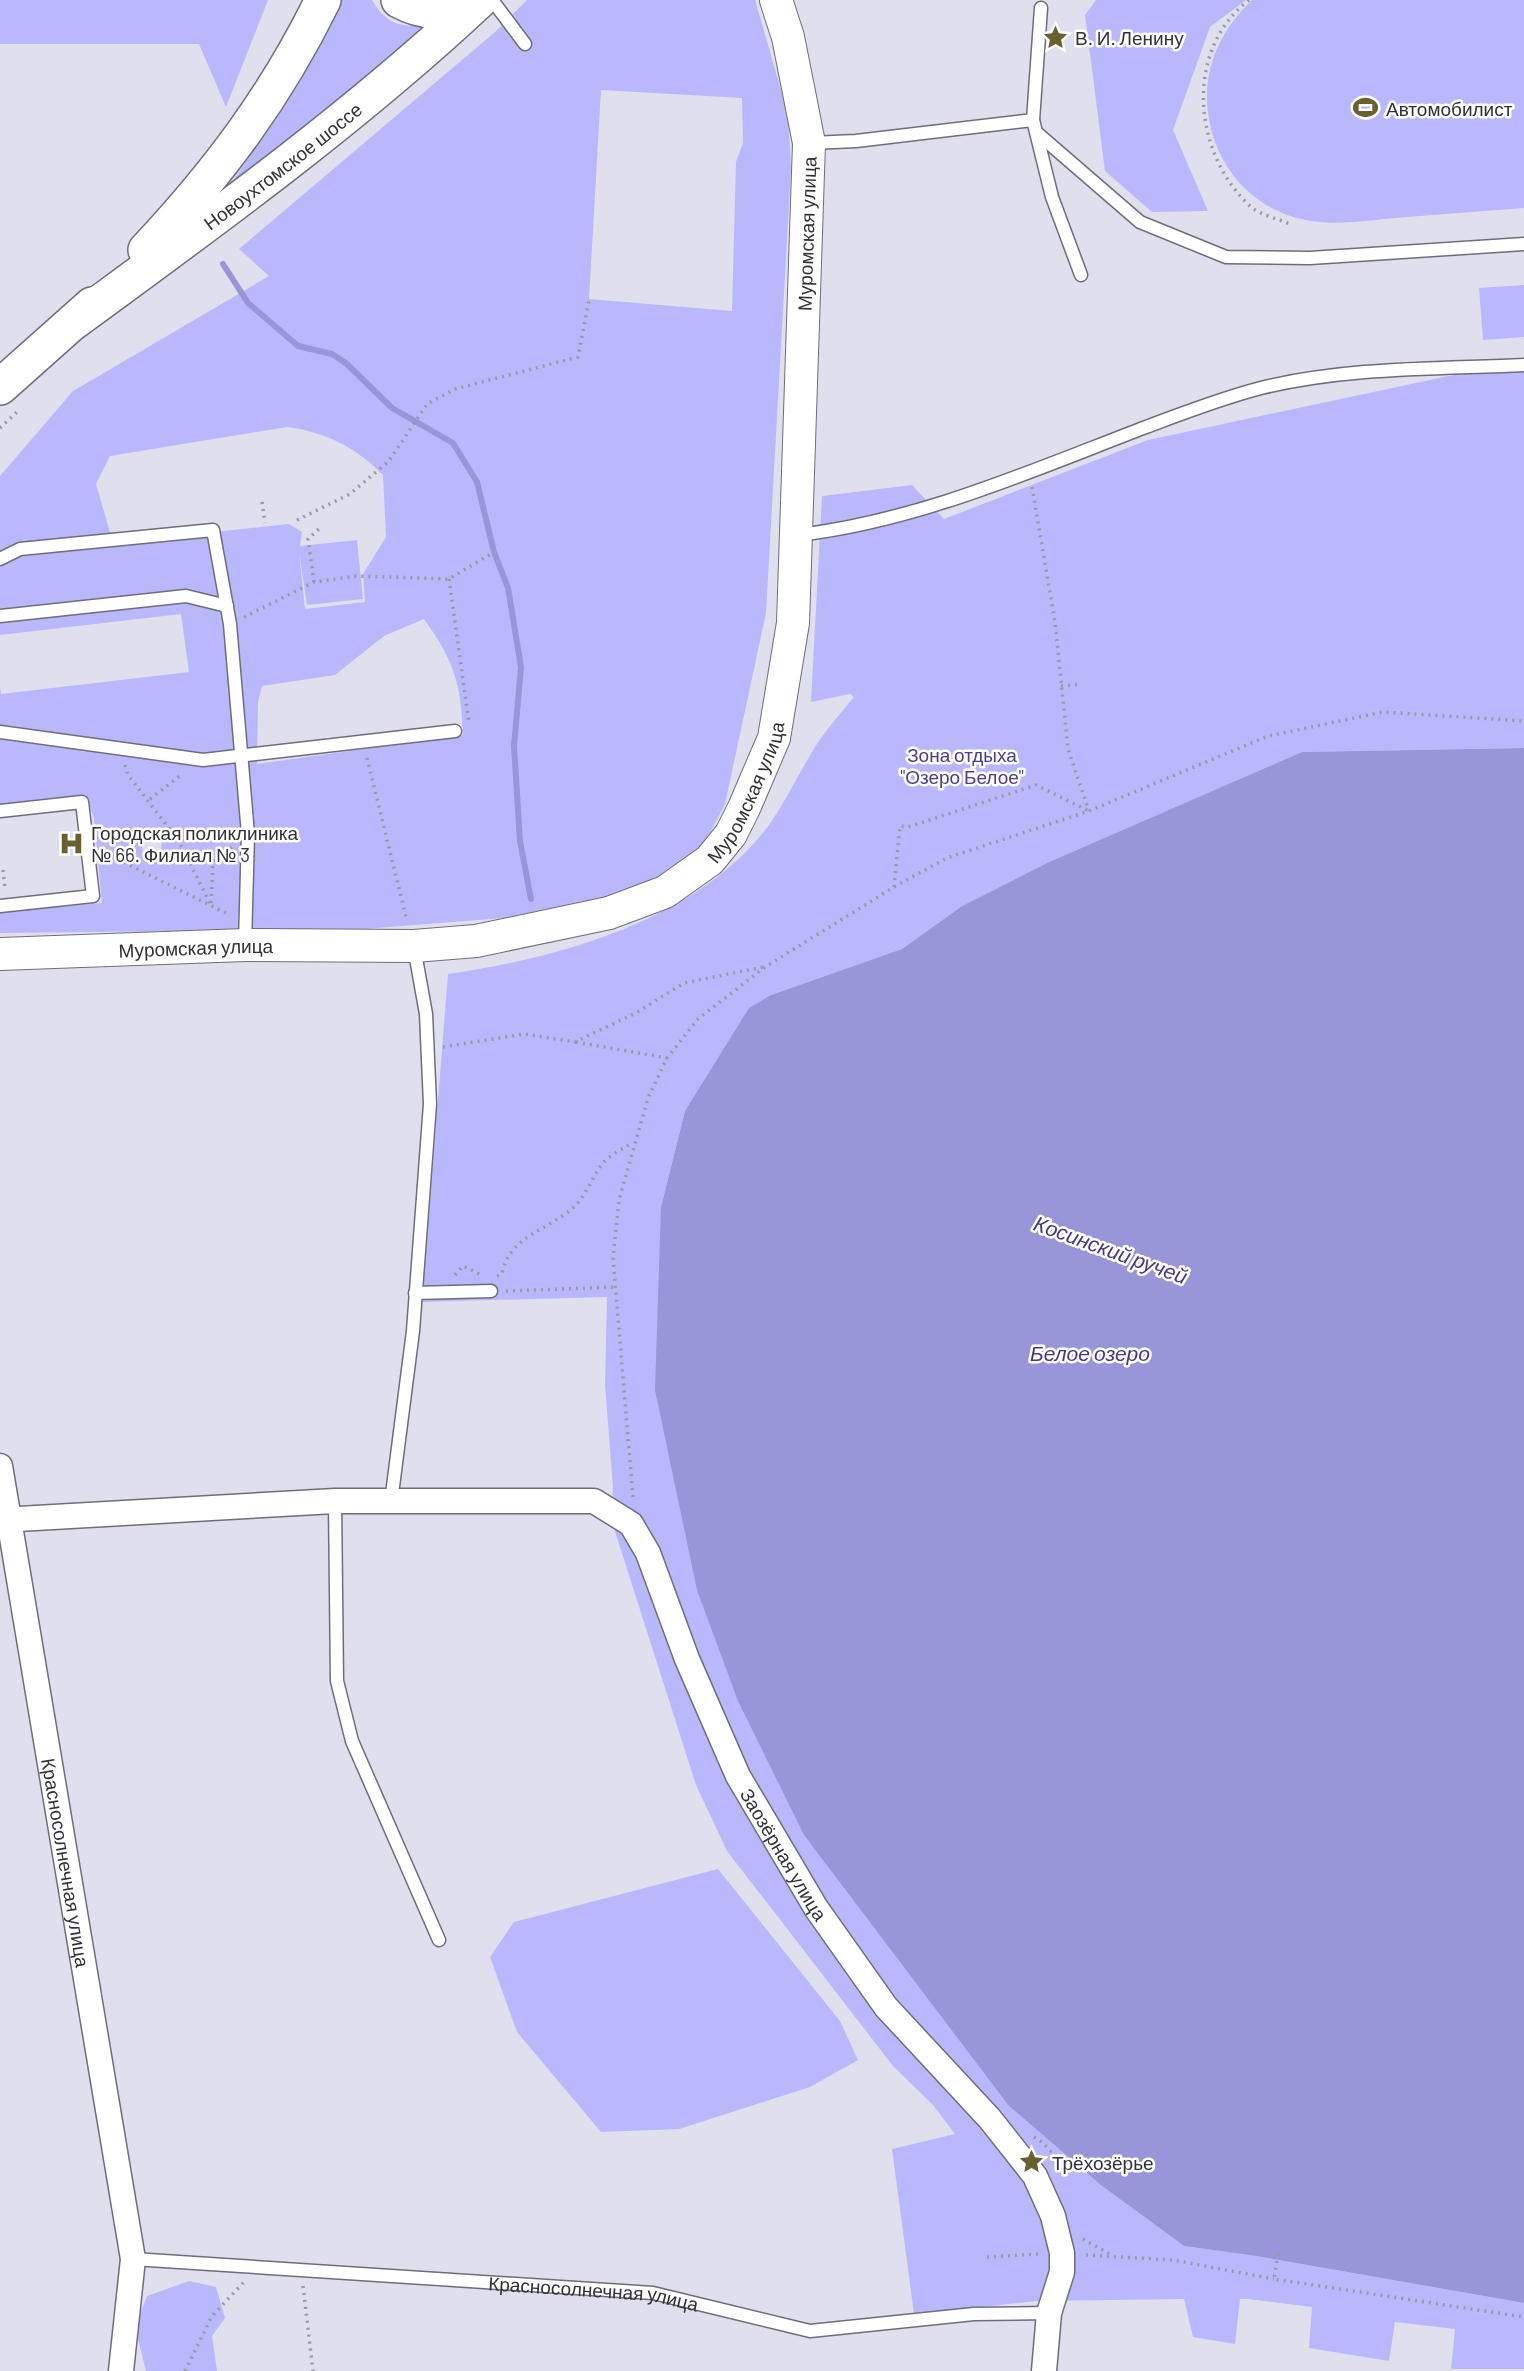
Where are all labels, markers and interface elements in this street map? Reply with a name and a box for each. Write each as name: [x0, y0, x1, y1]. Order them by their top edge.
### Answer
place icon: В. И. Ленину: [1041, 23, 1069, 51]
place label: В. И. Ленину: [1075, 26, 1184, 49]
sports icon: Автомобилист: [1352, 94, 1380, 122]
street label: Новоухтомское шоссе: [199, 97, 366, 234]
place label: Автомобилист: [1386, 97, 1513, 120]
street label: Муромская улица: [792, 156, 820, 311]
street label: Муромская улица: [701, 720, 788, 867]
park label: Зона отдыха "Озеро Белое": [900, 743, 1024, 788]
place label: Городская поликлиника № 66. Филиал № 3: [91, 821, 298, 866]
hospital icon: Городская поликлиника № 66. Филиал № 3: [57, 829, 85, 857]
street label: Муромская улица: [118, 933, 274, 961]
water label: Косинский ручей: [1031, 1210, 1191, 1288]
water label: Белое озеро: [1030, 1340, 1150, 1365]
street label: Красносолнечная улица: [38, 1756, 95, 1969]
street label: Заозёрная улица: [736, 1784, 833, 1925]
place icon: Трёхозёрье: [1018, 2148, 1046, 2176]
place label: Трёхозёрье: [1052, 2151, 1154, 2174]
street label: Красносолнечная улица: [488, 2271, 701, 2315]

